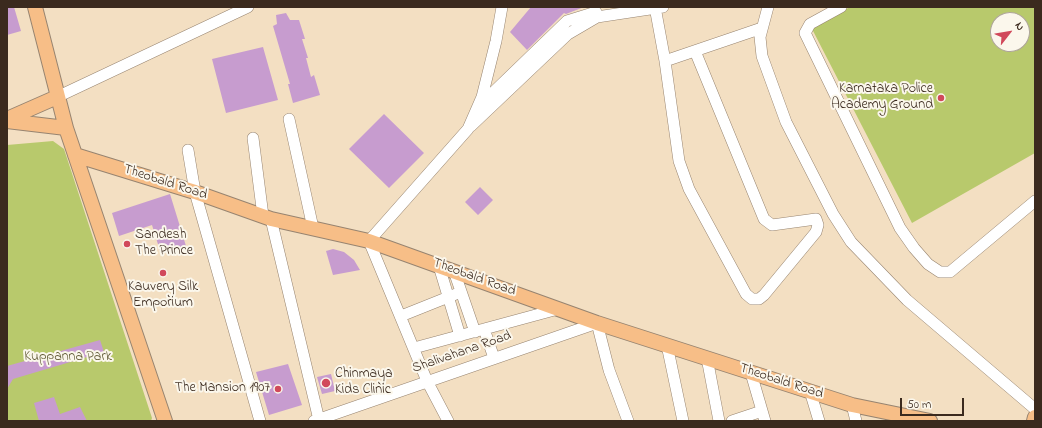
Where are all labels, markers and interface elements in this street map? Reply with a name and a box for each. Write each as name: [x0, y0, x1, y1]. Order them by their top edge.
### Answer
north arrow: [990, 12, 1030, 52]
text: N: [1011, 19, 1028, 34]
place label: Karnataka Police Academy Ground: [831, 82, 933, 114]
marker: Karnataka Police Academy Ground: [936, 93, 946, 103]
street label: Theobald Road: [121, 162, 209, 204]
place label: Sandesh The Prince: [135, 228, 193, 260]
marker: Sandesh The Prince: [122, 239, 132, 249]
street label: Theobald Road: [430, 255, 518, 301]
marker: Kauvery Silk Emporium: [158, 268, 168, 278]
place label: Kauvery Silk Emporium: [128, 280, 198, 312]
street label: Shalivahana Road: [410, 328, 514, 378]
park label: Kuppanna Park: [24, 350, 112, 366]
street label: Theobald Road: [737, 361, 825, 403]
place label: Chinmaya Kids Clinic: [335, 367, 393, 400]
marker: Chinmaya Kids Clinic: [320, 377, 332, 389]
place label: The Mansion 1907: [175, 381, 270, 397]
marker: The Mansion 1907: [273, 384, 283, 394]
scale bar: [902, 390, 966, 416]
text: 50 m: [907, 396, 931, 414]

